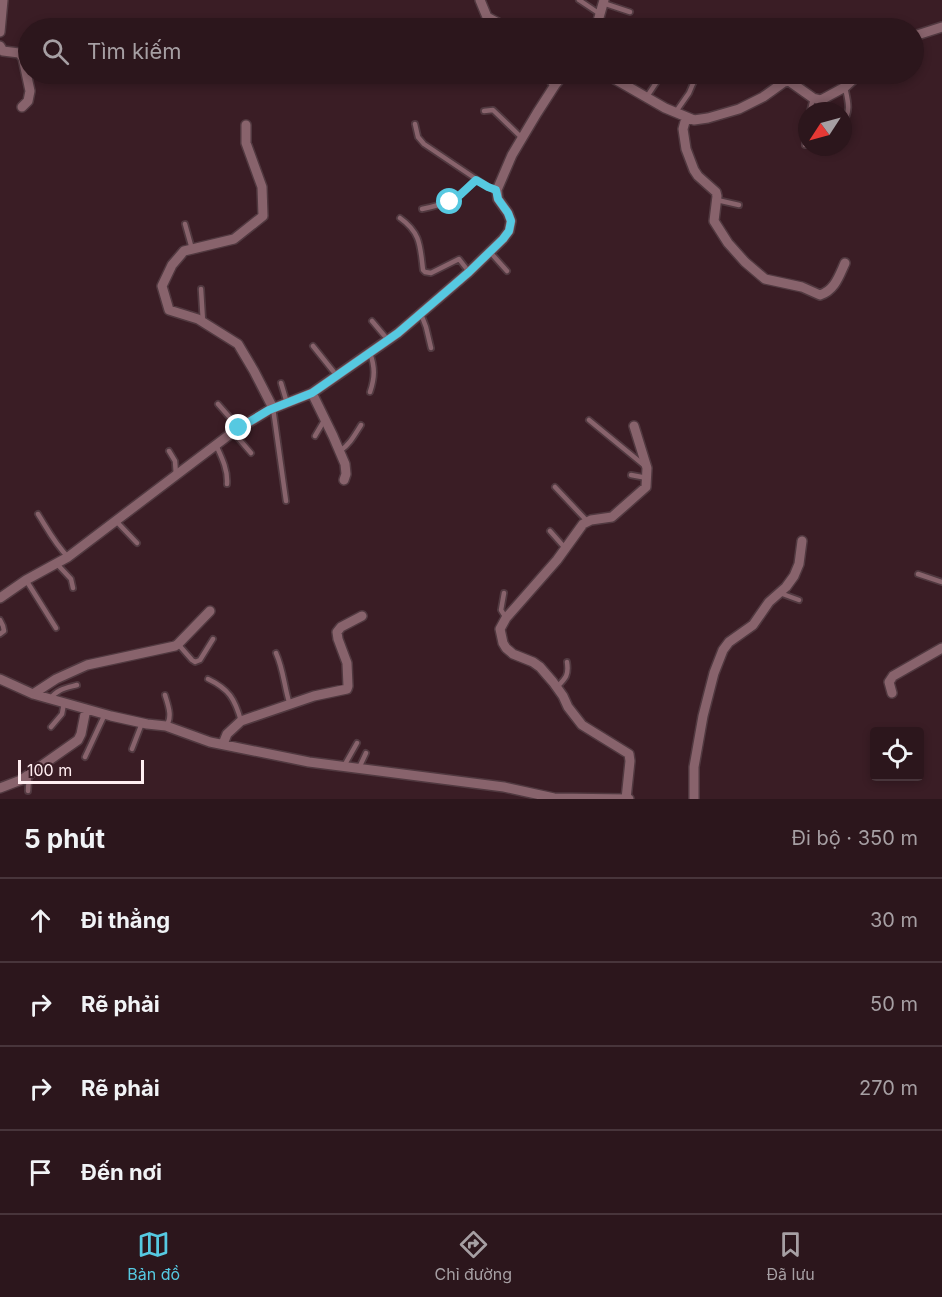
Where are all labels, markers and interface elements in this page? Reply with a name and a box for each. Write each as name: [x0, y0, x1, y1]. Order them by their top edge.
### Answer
search box: [18, 18, 924, 84]
icon: search: [39, 35, 72, 68]
text: Tìm kiếm: [87, 38, 182, 64]
north arrow: [798, 102, 852, 156]
route start: [436, 188, 462, 214]
route end: [225, 414, 251, 440]
map controls: [870, 727, 924, 781]
button: locate: [870, 727, 924, 781]
scale bar: [18, 757, 144, 784]
text: 100 m: [27, 760, 72, 780]
text: 5 phút: [24, 823, 105, 854]
text: Đi bộ · 350 m: [792, 826, 918, 850]
icon: ahead: [24, 904, 57, 937]
text: Đi thẳng: [81, 907, 170, 933]
text: 30 m: [870, 908, 918, 932]
icon: right: [24, 988, 57, 1021]
text: Rẽ phải: [81, 991, 160, 1017]
text: 50 m: [870, 992, 918, 1016]
icon: right: [24, 1072, 57, 1105]
text: Rẽ phải: [81, 1075, 160, 1101]
text: 270 m: [859, 1076, 918, 1100]
icon: arrive: [24, 1156, 57, 1189]
text: Đến nơi: [81, 1159, 162, 1185]
tab: Bản đồ: [127, 1228, 180, 1284]
tab: Chỉ đường: [435, 1228, 512, 1284]
tab: Đã lưu: [766, 1228, 815, 1284]

